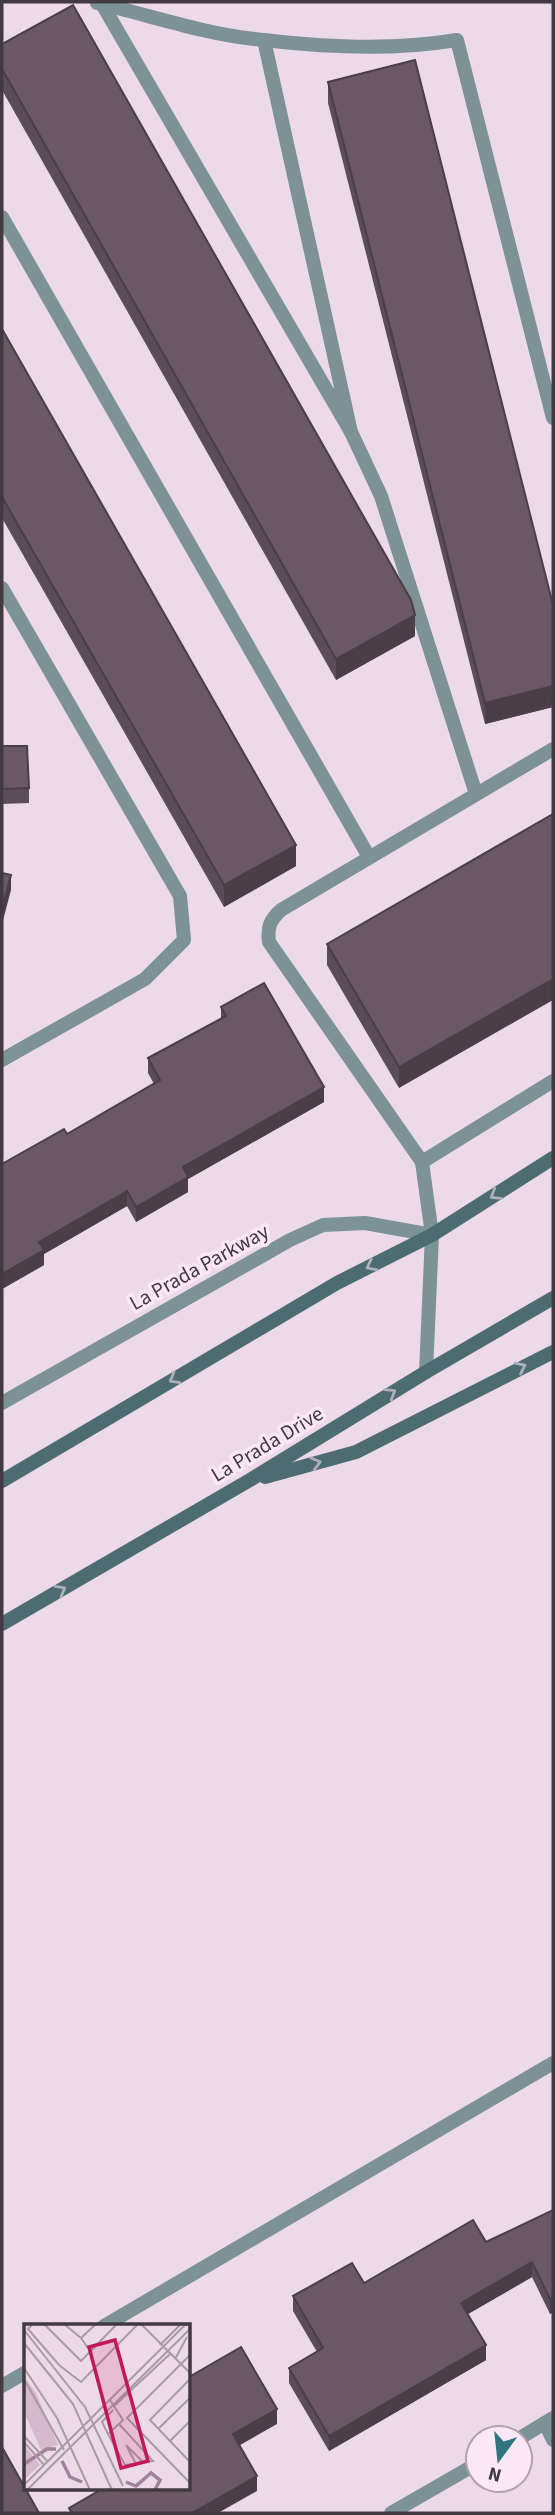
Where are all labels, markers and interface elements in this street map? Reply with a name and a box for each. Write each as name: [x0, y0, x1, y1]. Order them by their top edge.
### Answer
one-way arrow: [490, 1186, 503, 1199]
street label: La Prada Parkway: [124, 1216, 274, 1318]
one-way arrow: [366, 1257, 378, 1271]
one-way arrow: [514, 1362, 526, 1376]
one-way arrow: [169, 1371, 181, 1384]
one-way arrow: [384, 1389, 397, 1402]
street label: La Prada Drive: [205, 1399, 329, 1489]
one-way arrow: [310, 1457, 322, 1471]
one-way arrow: [53, 1585, 66, 1598]
inset map: [24, 2324, 191, 2490]
north arrow: [464, 2424, 534, 2494]
text: N: [485, 2459, 505, 2489]

